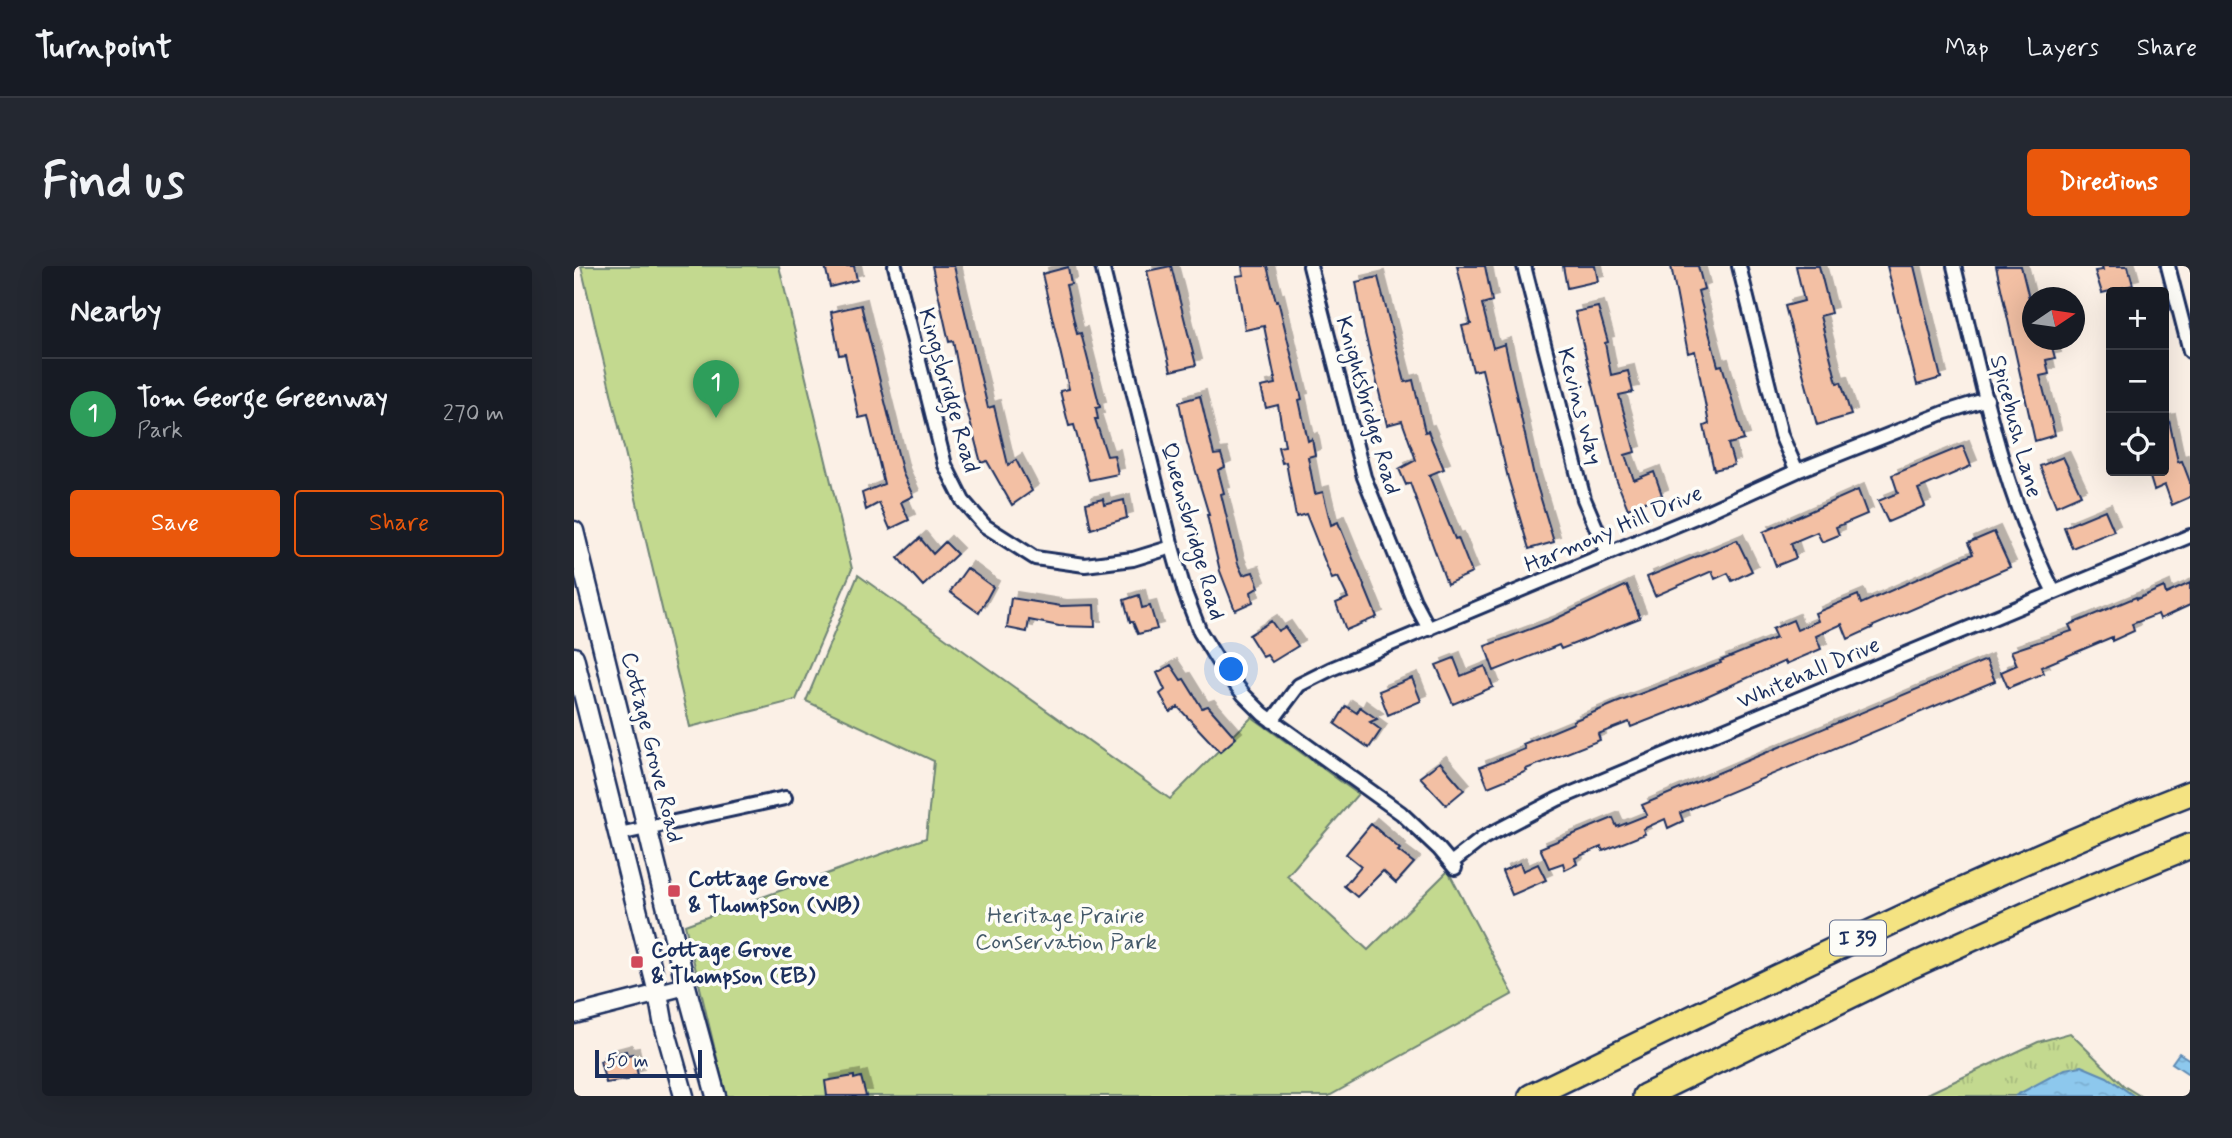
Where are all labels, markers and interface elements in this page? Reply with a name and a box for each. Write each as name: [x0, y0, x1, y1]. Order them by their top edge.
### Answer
text: Turnpoint: [35, 26, 172, 70]
text: Map: [1945, 33, 1989, 64]
text: Layers: [2027, 33, 2099, 64]
text: Share: [2137, 33, 2197, 64]
button: Directions: [2027, 149, 2190, 216]
text: Find us: [42, 150, 185, 215]
north arrow: [2022, 287, 2085, 350]
map controls: [2106, 287, 2169, 476]
button: +: [2106, 287, 2169, 350]
text: Nearby: [70, 292, 161, 331]
street label: Kingsbridge Road: [908, 305, 986, 477]
street label: Knightsbridge Road: [1325, 313, 1407, 499]
street label: Kevins Way: [1549, 345, 1609, 468]
button: −: [2106, 350, 2169, 413]
street label: Spicebush Lane: [1982, 352, 2048, 501]
pin: 1: [693, 360, 739, 418]
text: Tom George Greenway: [137, 382, 388, 416]
text: 1: [88, 399, 98, 429]
text: 270 m: [443, 399, 504, 429]
button: locate: [2106, 413, 2169, 476]
text: Park: [137, 416, 183, 446]
street label: Queensbridge Road: [1151, 440, 1232, 624]
street label: Harmony Hill Drive: [1520, 479, 1707, 581]
button: Save: [70, 490, 280, 557]
button: Share: [294, 490, 504, 557]
street label: Whitehall Drive: [1733, 630, 1885, 717]
street label: Cottage Grove Road: [613, 649, 689, 846]
your location: [1214, 652, 1248, 686]
place label: Cottage Grove & Thompson (WB): [688, 865, 860, 921]
marker: Cottage Grove & Thompson (WB): [666, 883, 682, 899]
park label: Heritage Prairie Conservation Park: [975, 902, 1157, 958]
road number: I 39: [1830, 920, 1886, 956]
place label: Cottage Grove & Thompson (EB): [651, 936, 816, 992]
marker: Cottage Grove & Thompson (EB): [629, 954, 645, 970]
scale bar: [595, 1047, 702, 1079]
text: 50 m: [606, 1049, 649, 1074]

